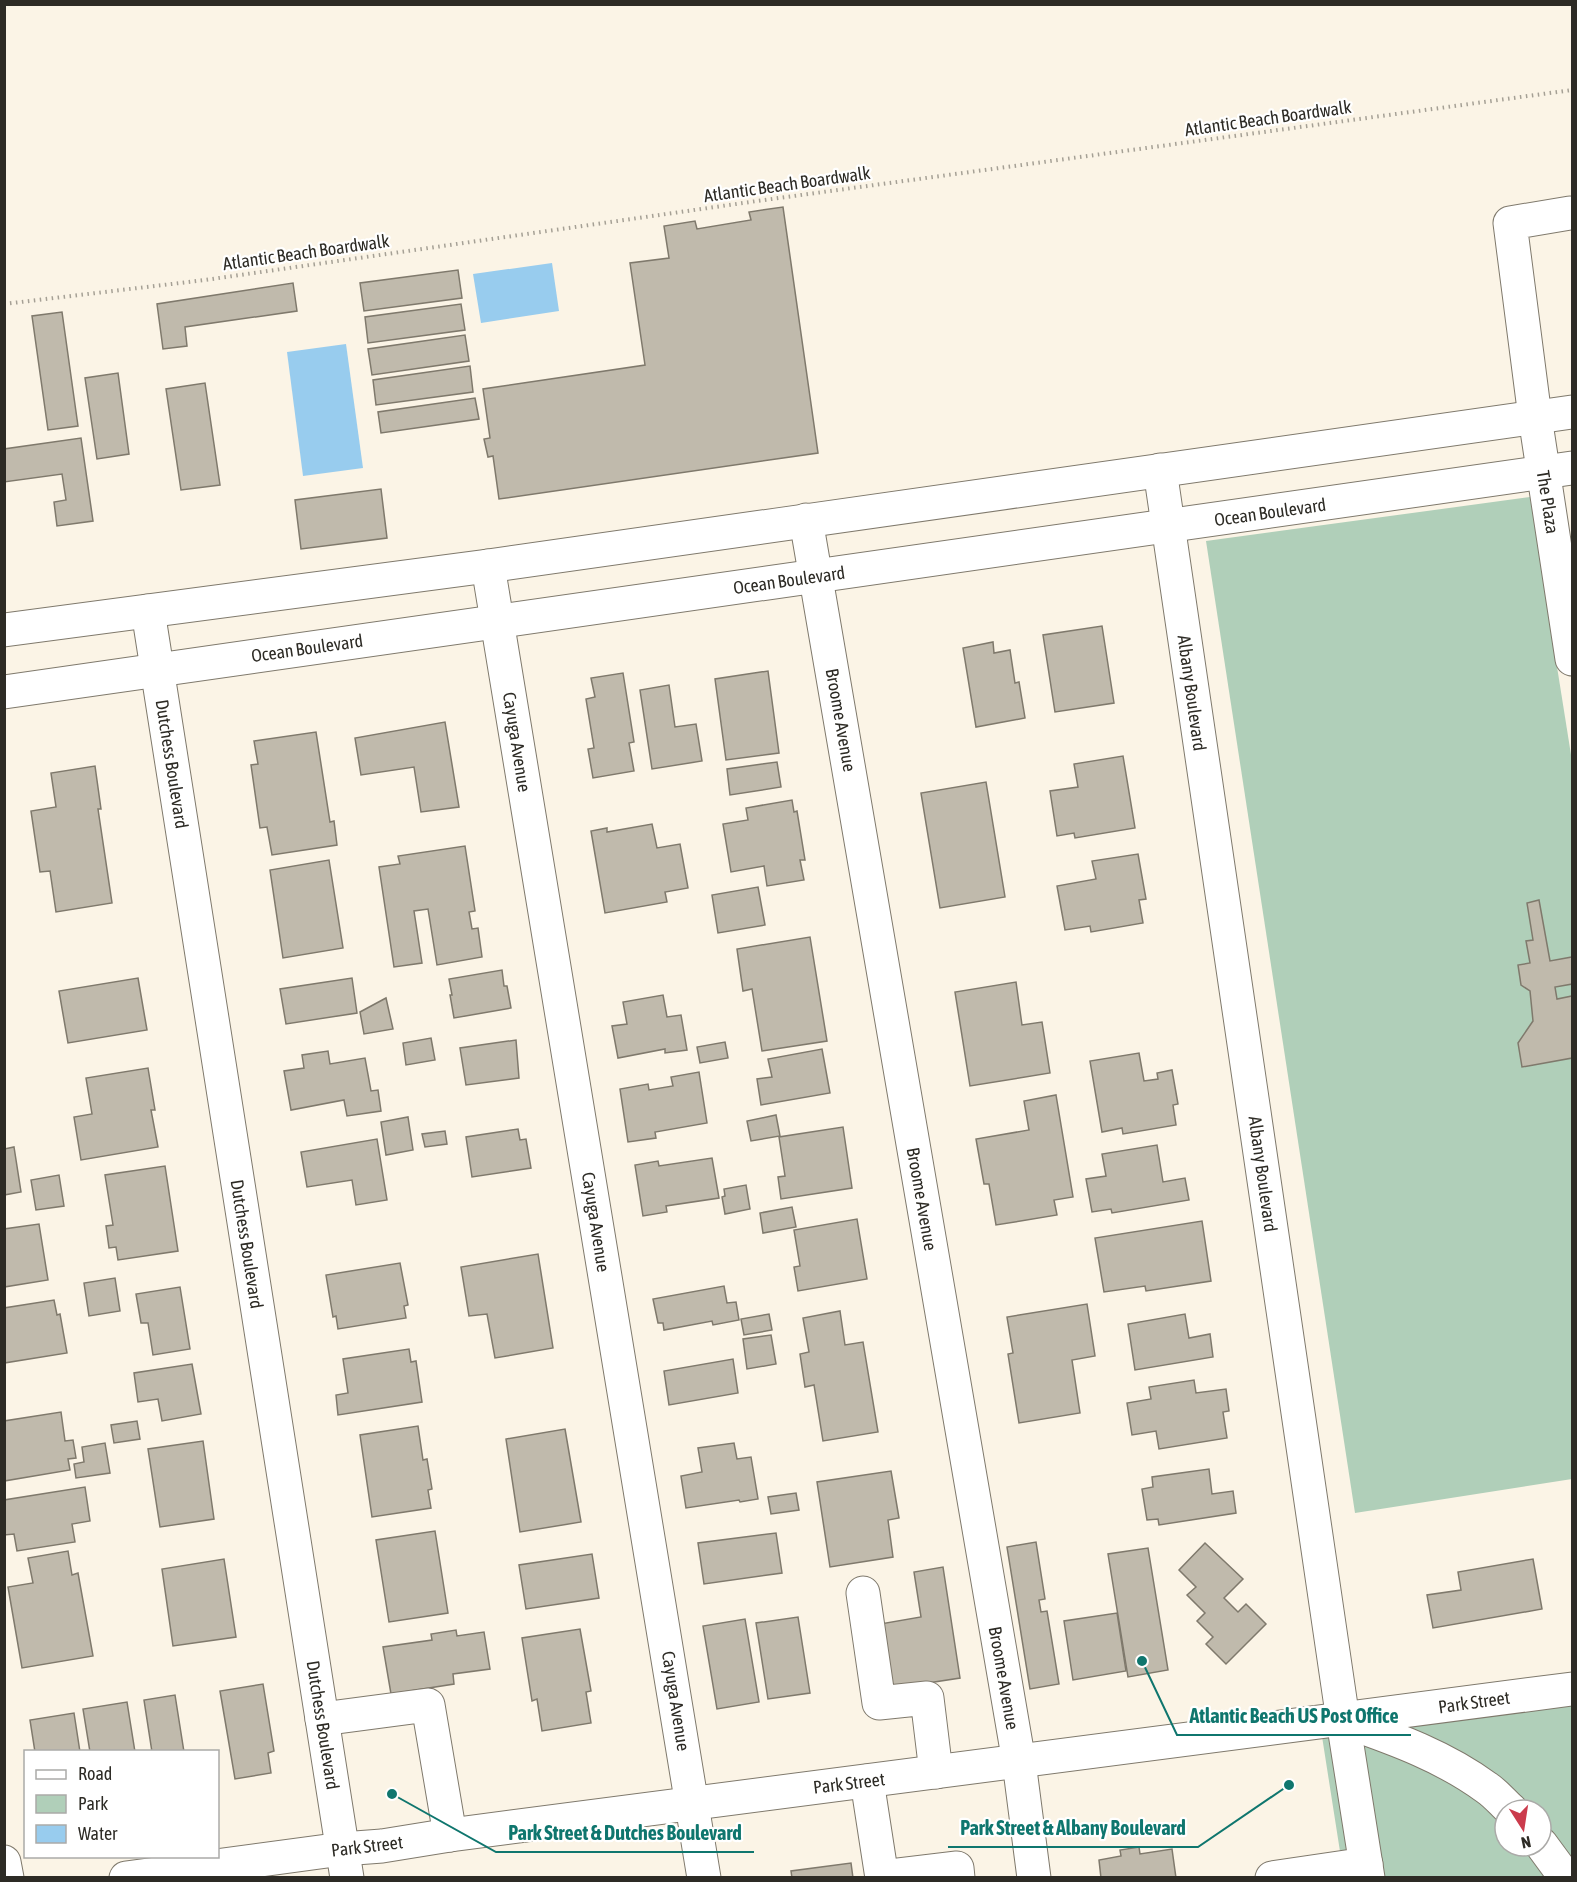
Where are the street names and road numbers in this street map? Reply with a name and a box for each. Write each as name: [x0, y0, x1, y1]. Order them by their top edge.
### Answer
street label: Atlantic Beach Boardwalk: [1183, 96, 1353, 140]
street label: Atlantic Beach Boardwalk: [702, 162, 872, 206]
street label: Atlantic Beach Boardwalk: [221, 230, 391, 274]
street label: The Plaza: [1533, 469, 1563, 535]
street label: Ocean Boulevard: [1213, 494, 1327, 530]
street label: Ocean Boulevard: [732, 562, 846, 598]
street label: Ocean Boulevard: [250, 630, 364, 666]
street label: Albany Boulevard: [1173, 634, 1211, 752]
street label: Broome Avenue: [822, 667, 860, 773]
street label: Cayuga Avenue: [499, 691, 535, 793]
street label: Dutchess Boulevard: [151, 698, 193, 830]
street label: Albany Boulevard: [1244, 1115, 1282, 1233]
street label: Broome Avenue: [903, 1146, 941, 1252]
street label: Cayuga Avenue: [578, 1171, 614, 1273]
street label: Dutchess Boulevard: [226, 1178, 268, 1310]
street label: Broome Avenue: [985, 1625, 1023, 1731]
street label: Cayuga Avenue: [658, 1650, 694, 1752]
street label: Dutchess Boulevard: [302, 1659, 344, 1791]
street label: Park Street: [1437, 1687, 1511, 1717]
street label: Park Street: [812, 1768, 886, 1798]
street label: Park Street: [330, 1831, 404, 1861]

